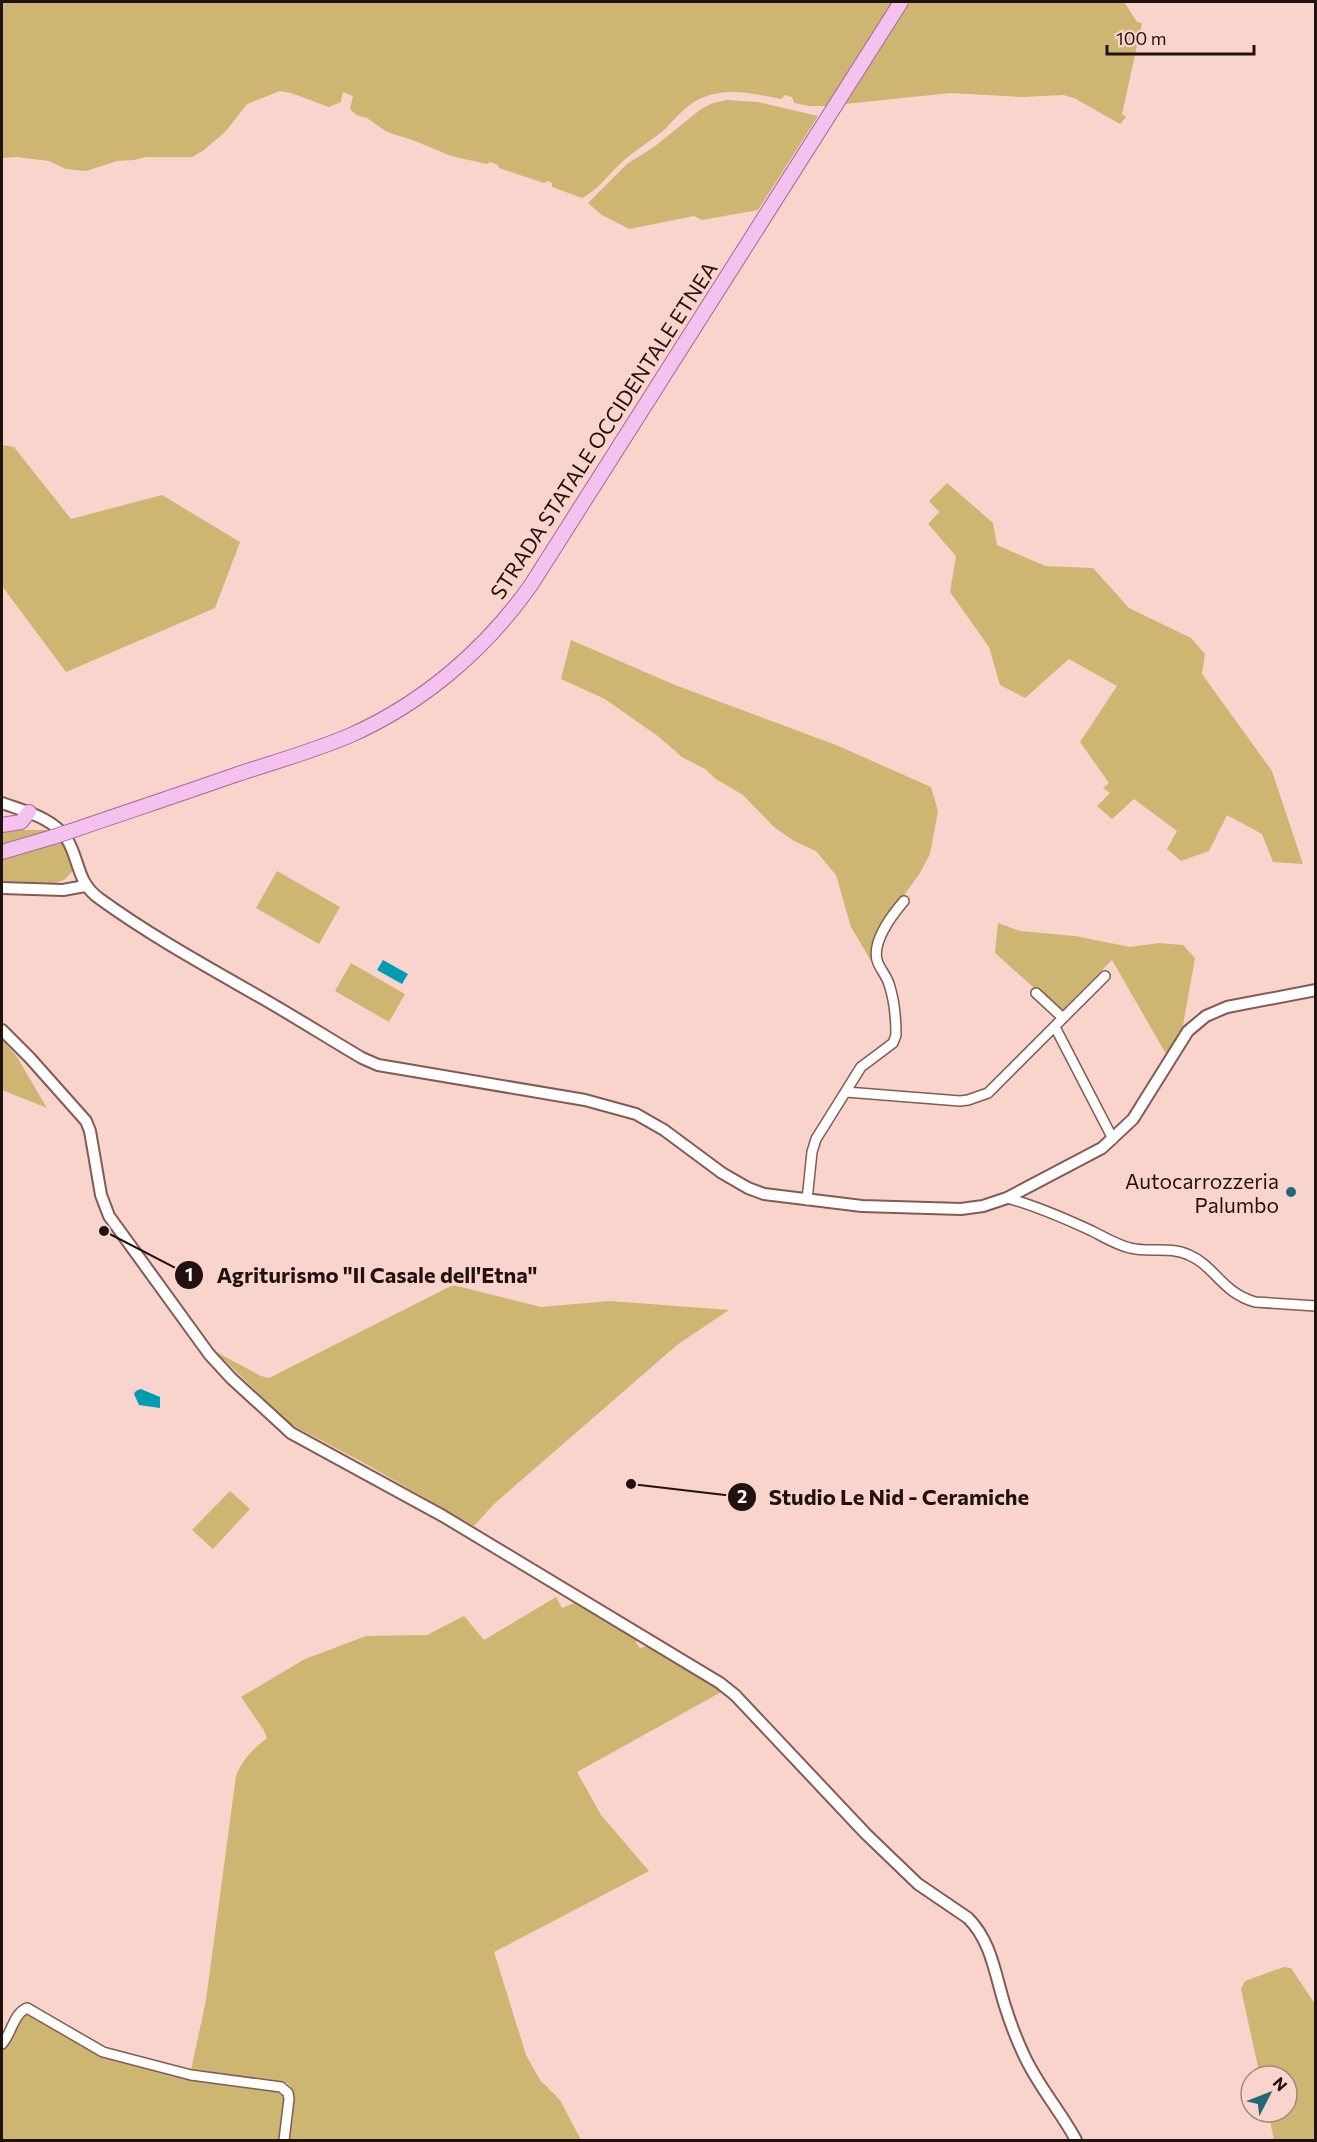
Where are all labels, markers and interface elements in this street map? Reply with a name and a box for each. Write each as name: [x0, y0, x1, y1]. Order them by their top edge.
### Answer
scale bar: [1107, 18, 1254, 56]
text: 100 m: [1116, 27, 1166, 49]
street label: STRADA STATALE OCCIDENTALE ETNEA: [484, 257, 722, 603]
place label: Autocarrozzeria Palumbo: [1125, 1168, 1279, 1217]
marker: Autocarrozzeria Palumbo: [1284, 1185, 1298, 1199]
callout: Agriturismo "Il Casale dell'Etna": [174, 1255, 549, 1295]
text: Agriturismo "Il Casale dell'Etna": [217, 1261, 537, 1288]
text: 1: [185, 1263, 193, 1285]
callout: Studio Le Nid - Ceramiche: [727, 1477, 1041, 1517]
text: Studio Le Nid - Ceramiche: [769, 1483, 1029, 1510]
text: 2: [737, 1485, 747, 1507]
north arrow: [1239, 2064, 1299, 2124]
text: N: [1269, 2073, 1292, 2094]

